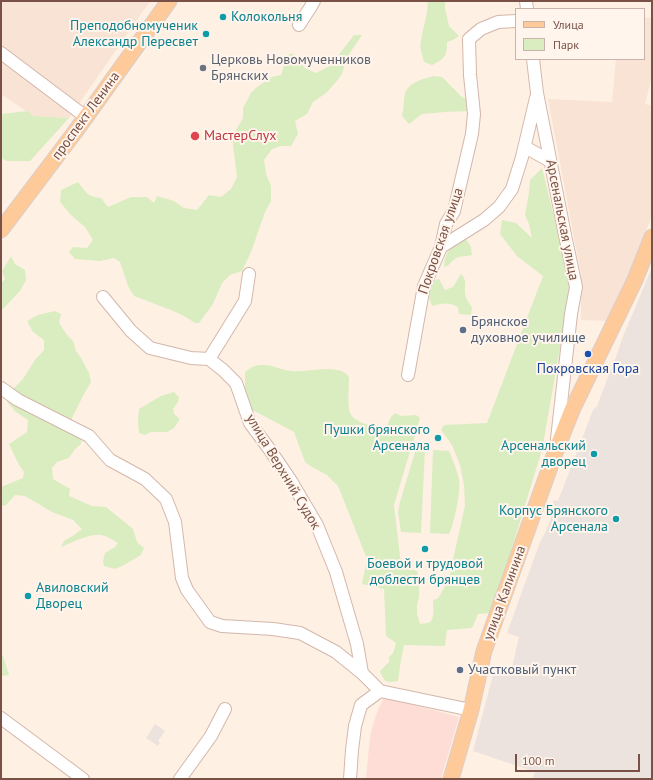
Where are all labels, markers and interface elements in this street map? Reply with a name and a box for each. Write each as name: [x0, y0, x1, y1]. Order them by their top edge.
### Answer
legend: [515, 8, 645, 60]
place label: Колокольня: [231, 9, 302, 25]
marker: Колокольня: [218, 12, 228, 22]
text: Улица: [553, 17, 584, 32]
place label: Преподобномученик Александр Пересвет: [70, 18, 198, 50]
marker: Преподобномученик Александр Пересвет: [201, 29, 211, 39]
text: Парк: [553, 37, 579, 52]
place label: Церковь Новомученников Брянских: [211, 52, 371, 84]
marker: Церковь Новомученников Брянских: [198, 63, 208, 73]
street label: проспект Ленина: [48, 69, 124, 163]
place label: МастерСлух: [204, 128, 276, 144]
marker: МастерСлух: [189, 130, 201, 142]
street label: Арсенальская улица: [542, 158, 582, 282]
street label: Покровская улица: [415, 186, 467, 296]
place label: Брянское духовное училище: [471, 314, 586, 346]
marker: Брянское духовное училище: [458, 325, 468, 335]
marker: Покровская Гора: [583, 349, 593, 359]
place label: Покровская Гора: [537, 361, 639, 377]
street label: улица Верхний Судок: [242, 411, 324, 533]
place label: Пушки брянского Арсенала: [324, 422, 430, 454]
marker: Пушки брянского Арсенала: [433, 433, 443, 443]
place label: Арсенальский дворец: [501, 438, 586, 470]
marker: Арсенальский дворец: [589, 449, 599, 459]
place label: Корпус Брянского Арсенала: [499, 503, 608, 536]
marker: Корпус Брянского Арсенала: [611, 514, 621, 524]
street label: улица Калинина: [480, 543, 530, 643]
marker: Боевой и трудовой доблести брянцев: [420, 544, 430, 554]
place label: Боевой и трудовой доблести брянцев: [367, 556, 483, 588]
place label: Авиловский Дворец: [36, 580, 109, 612]
marker: Авиловский Дворец: [23, 591, 33, 601]
place label: Участковый пункт: [468, 662, 576, 678]
marker: Участковый пункт: [455, 665, 465, 675]
scale bar: [517, 746, 642, 772]
text: 100 m: [522, 753, 555, 768]

